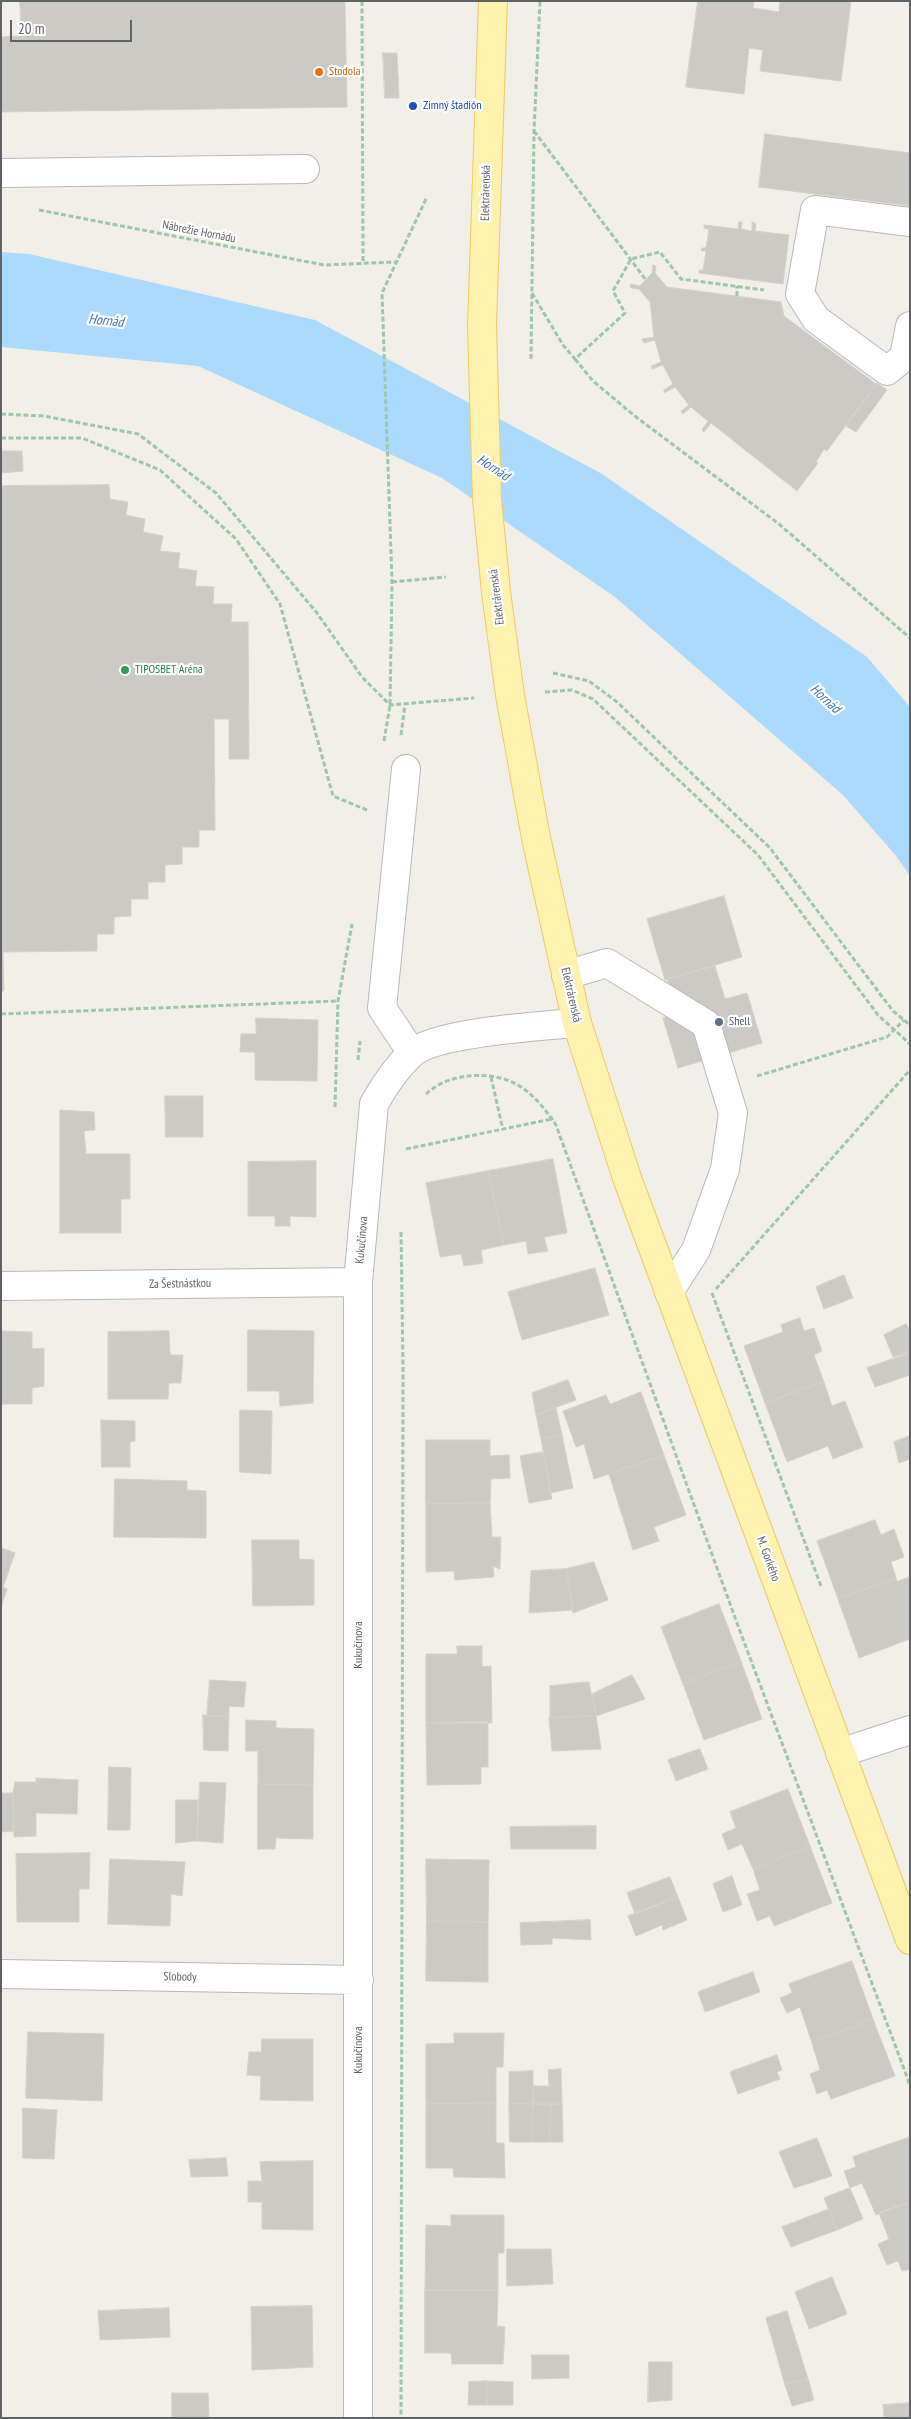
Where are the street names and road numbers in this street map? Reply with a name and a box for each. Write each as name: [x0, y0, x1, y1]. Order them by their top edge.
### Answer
street label: Elektrárenská: [478, 165, 494, 221]
street label: Nábrežie Hornádu: [161, 218, 237, 246]
street label: Elektrárenská: [486, 568, 508, 626]
street label: Elektrárenská: [558, 966, 584, 1024]
street label: Kukučínova: [353, 1216, 371, 1264]
street label: Za Šestnástkou: [149, 1276, 211, 1292]
street label: M. Gorkého: [753, 1535, 783, 1583]
street label: Kukučínova: [352, 1621, 366, 1669]
street label: Slobody: [163, 1970, 197, 1984]
street label: Kukučínova: [352, 2026, 366, 2074]

